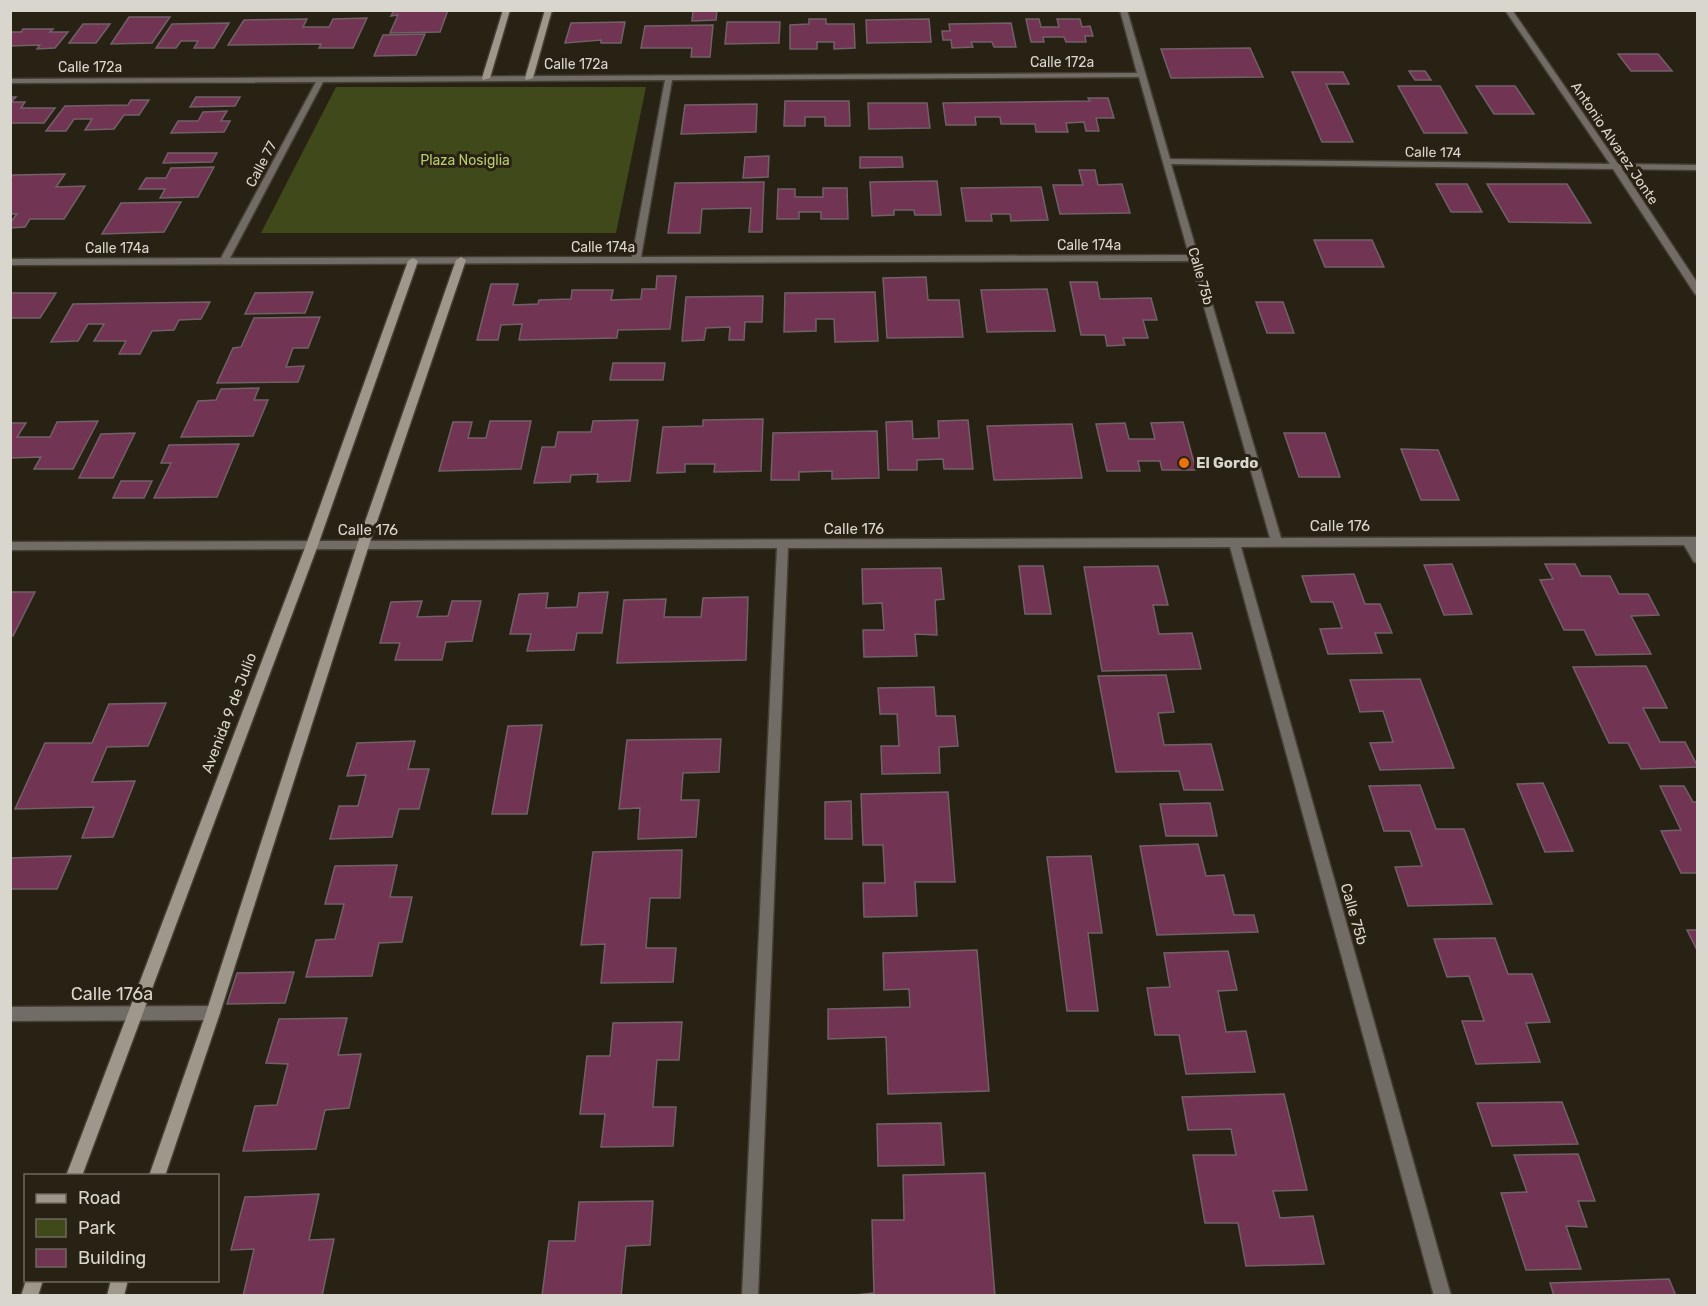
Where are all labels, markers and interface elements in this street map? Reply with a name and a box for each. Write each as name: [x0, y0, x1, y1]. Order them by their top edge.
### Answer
street label: Calle 172a: [1030, 54, 1094, 71]
street label: Calle 172a: [544, 56, 608, 73]
street label: Calle 172a: [58, 59, 122, 76]
street label: Antonio Alvarez Jonte: [1567, 79, 1662, 208]
street label: Calle 77: [242, 138, 281, 190]
street label: Calle 174: [1405, 144, 1462, 161]
park label: Plaza Nosiglia: [420, 152, 510, 169]
street label: Calle 174a: [1057, 237, 1121, 254]
street label: Calle 174a: [571, 239, 635, 256]
street label: Calle 174a: [85, 240, 149, 257]
street label: Calle 75b: [1184, 245, 1217, 307]
place label: El Gordo: [1196, 454, 1258, 472]
marker: El Gordo: [1177, 456, 1191, 470]
street label: Calle 176: [1310, 517, 1370, 535]
street label: Calle 176: [824, 520, 884, 538]
street label: Calle 176: [338, 521, 398, 539]
street label: Avenida 9 de Julio: [198, 650, 260, 776]
street label: Calle 75b: [1337, 881, 1371, 947]
street label: Calle 176a: [71, 983, 153, 1005]
legend: [24, 1174, 219, 1282]
text: Road: [78, 1187, 121, 1209]
text: Park: [78, 1217, 116, 1239]
text: Building: [78, 1247, 146, 1269]

